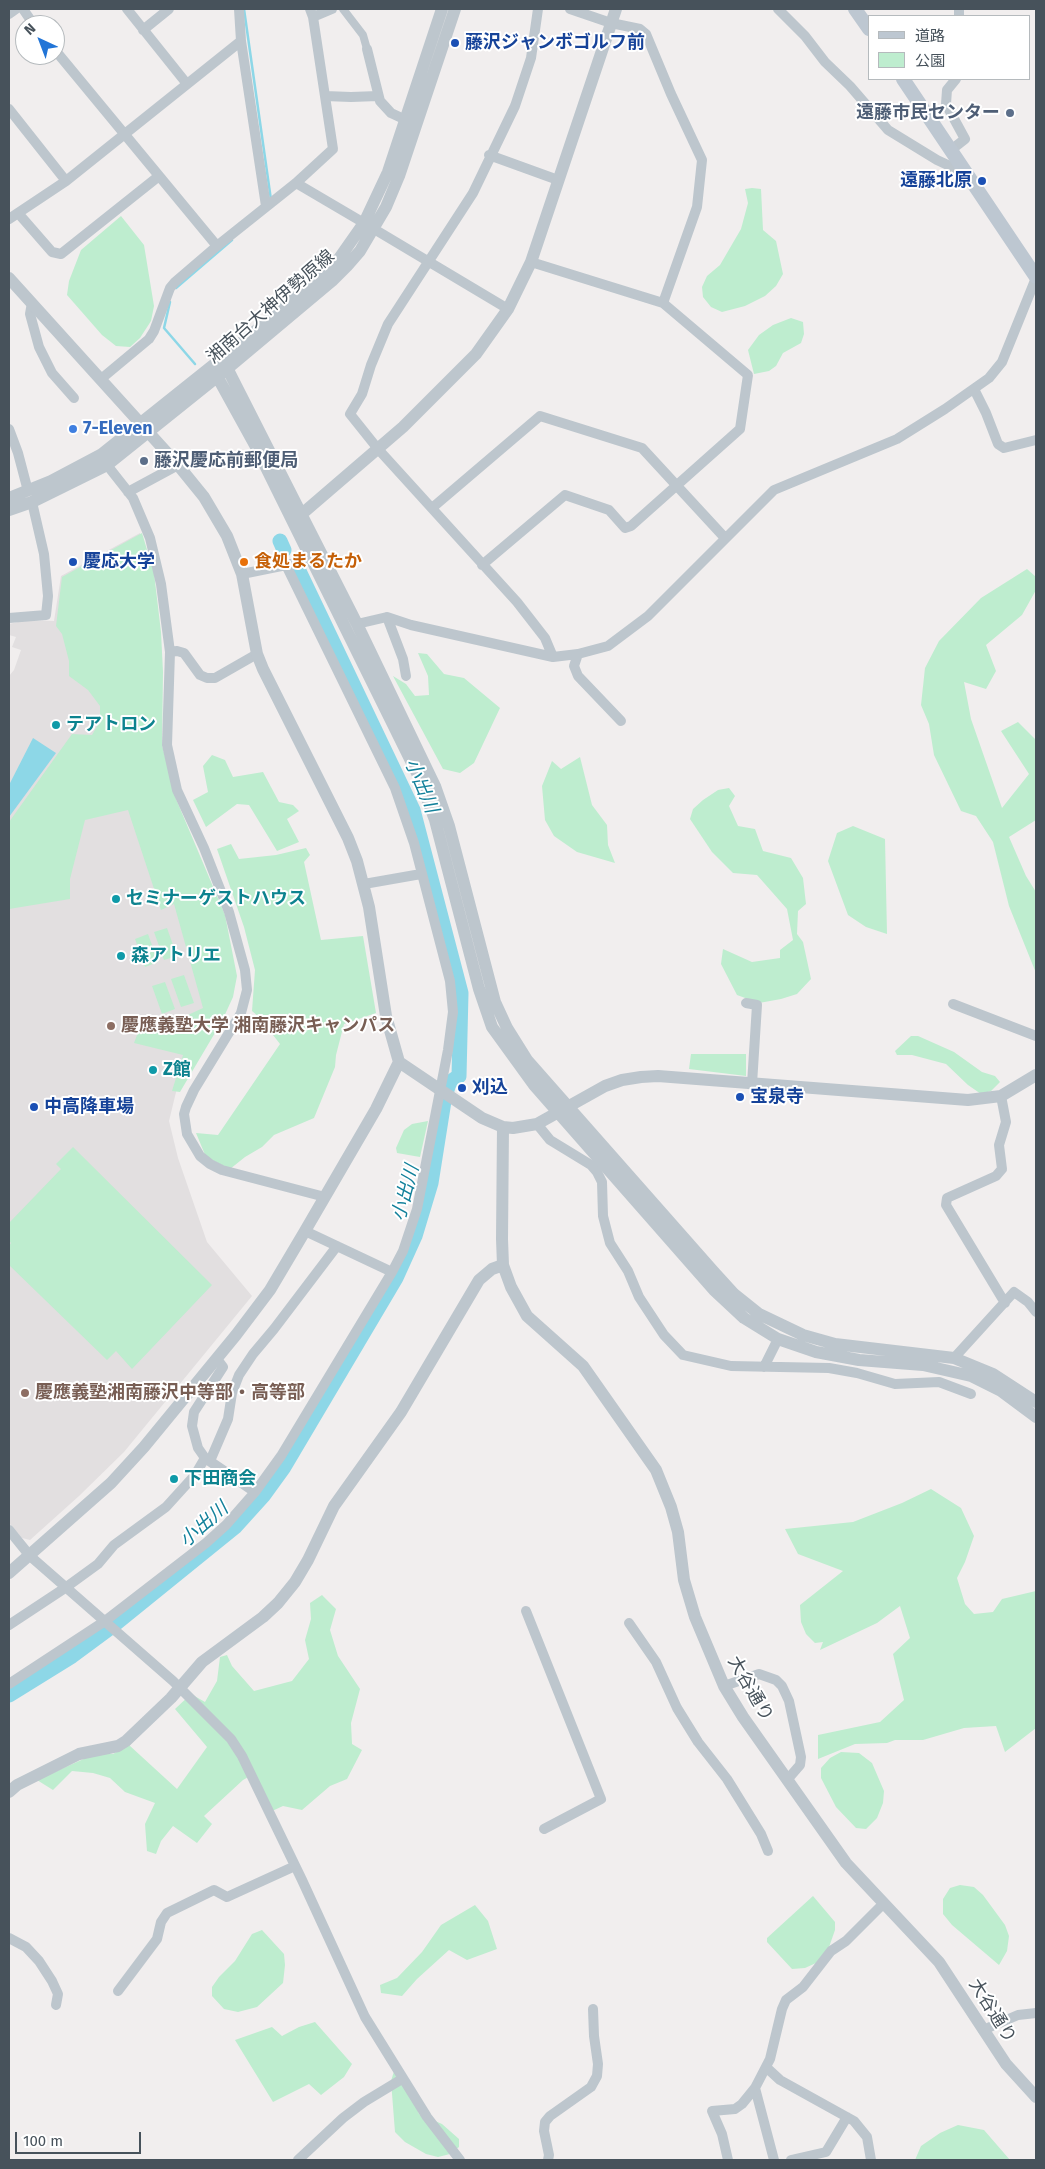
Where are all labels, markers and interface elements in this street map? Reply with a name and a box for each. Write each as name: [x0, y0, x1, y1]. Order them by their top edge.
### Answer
north arrow: [15, 15, 65, 65]
legend: [868, 15, 1030, 80]
text: N: [21, 20, 39, 39]
text: 道路: [915, 27, 945, 45]
place label: 藤沢ジャンボゴルフ前: [465, 32, 645, 54]
marker: 藤沢ジャンボゴルフ前: [449, 37, 461, 49]
text: 公園: [915, 52, 945, 70]
place label: 遠藤市民センター: [856, 102, 1000, 124]
marker: 遠藤市民センター: [1004, 107, 1016, 119]
place label: 遠藤北原: [900, 170, 972, 192]
marker: 遠藤北原: [976, 175, 988, 187]
street label: 湘南台大神伊勢原線: [203, 246, 339, 368]
place label: 7-Eleven: [83, 418, 153, 440]
marker: 7-Eleven: [67, 423, 79, 435]
place label: 藤沢慶応前郵便局: [154, 450, 298, 472]
marker: 藤沢慶応前郵便局: [138, 455, 150, 467]
place label: 慶応大学: [83, 551, 155, 573]
place label: 食処まるたか: [254, 551, 362, 573]
marker: 慶応大学: [67, 556, 79, 568]
marker: 食処まるたか: [238, 556, 250, 568]
place label: テアトロン: [66, 714, 156, 736]
marker: テアトロン: [50, 719, 62, 731]
water label: 小出川: [399, 755, 443, 817]
place label: セミナーゲストハウス: [126, 888, 306, 910]
marker: セミナーゲストハウス: [110, 893, 122, 905]
place label: 森アトリエ: [131, 945, 221, 967]
marker: 森アトリエ: [115, 950, 127, 962]
place label: 慶應義塾大学 湘南藤沢キャンパス: [121, 1015, 395, 1037]
marker: 慶應義塾大学 湘南藤沢キャンパス: [105, 1020, 117, 1032]
place label: Ζ館: [163, 1059, 191, 1081]
marker: Ζ館: [147, 1064, 159, 1076]
place label: 刈込: [472, 1077, 508, 1099]
marker: 刈込: [456, 1082, 468, 1094]
place label: 宝泉寺: [750, 1086, 804, 1108]
marker: 宝泉寺: [734, 1091, 746, 1103]
place label: 中高降車場: [44, 1096, 134, 1118]
marker: 中高降車場: [28, 1101, 40, 1113]
water label: 小出川: [388, 1163, 424, 1223]
place label: 慶應義塾湘南藤沢中等部・高等部: [35, 1382, 305, 1404]
marker: 慶應義塾湘南藤沢中等部・高等部: [19, 1387, 31, 1399]
place label: 下田商会: [184, 1468, 256, 1490]
marker: 下田商会: [168, 1473, 180, 1485]
water label: 小出川: [175, 1498, 233, 1552]
street label: 大谷通り: [723, 1652, 777, 1726]
street label: 大谷通り: [964, 1975, 1020, 2047]
scale bar: [18, 2122, 144, 2154]
text: 100 m: [23, 2132, 63, 2150]

